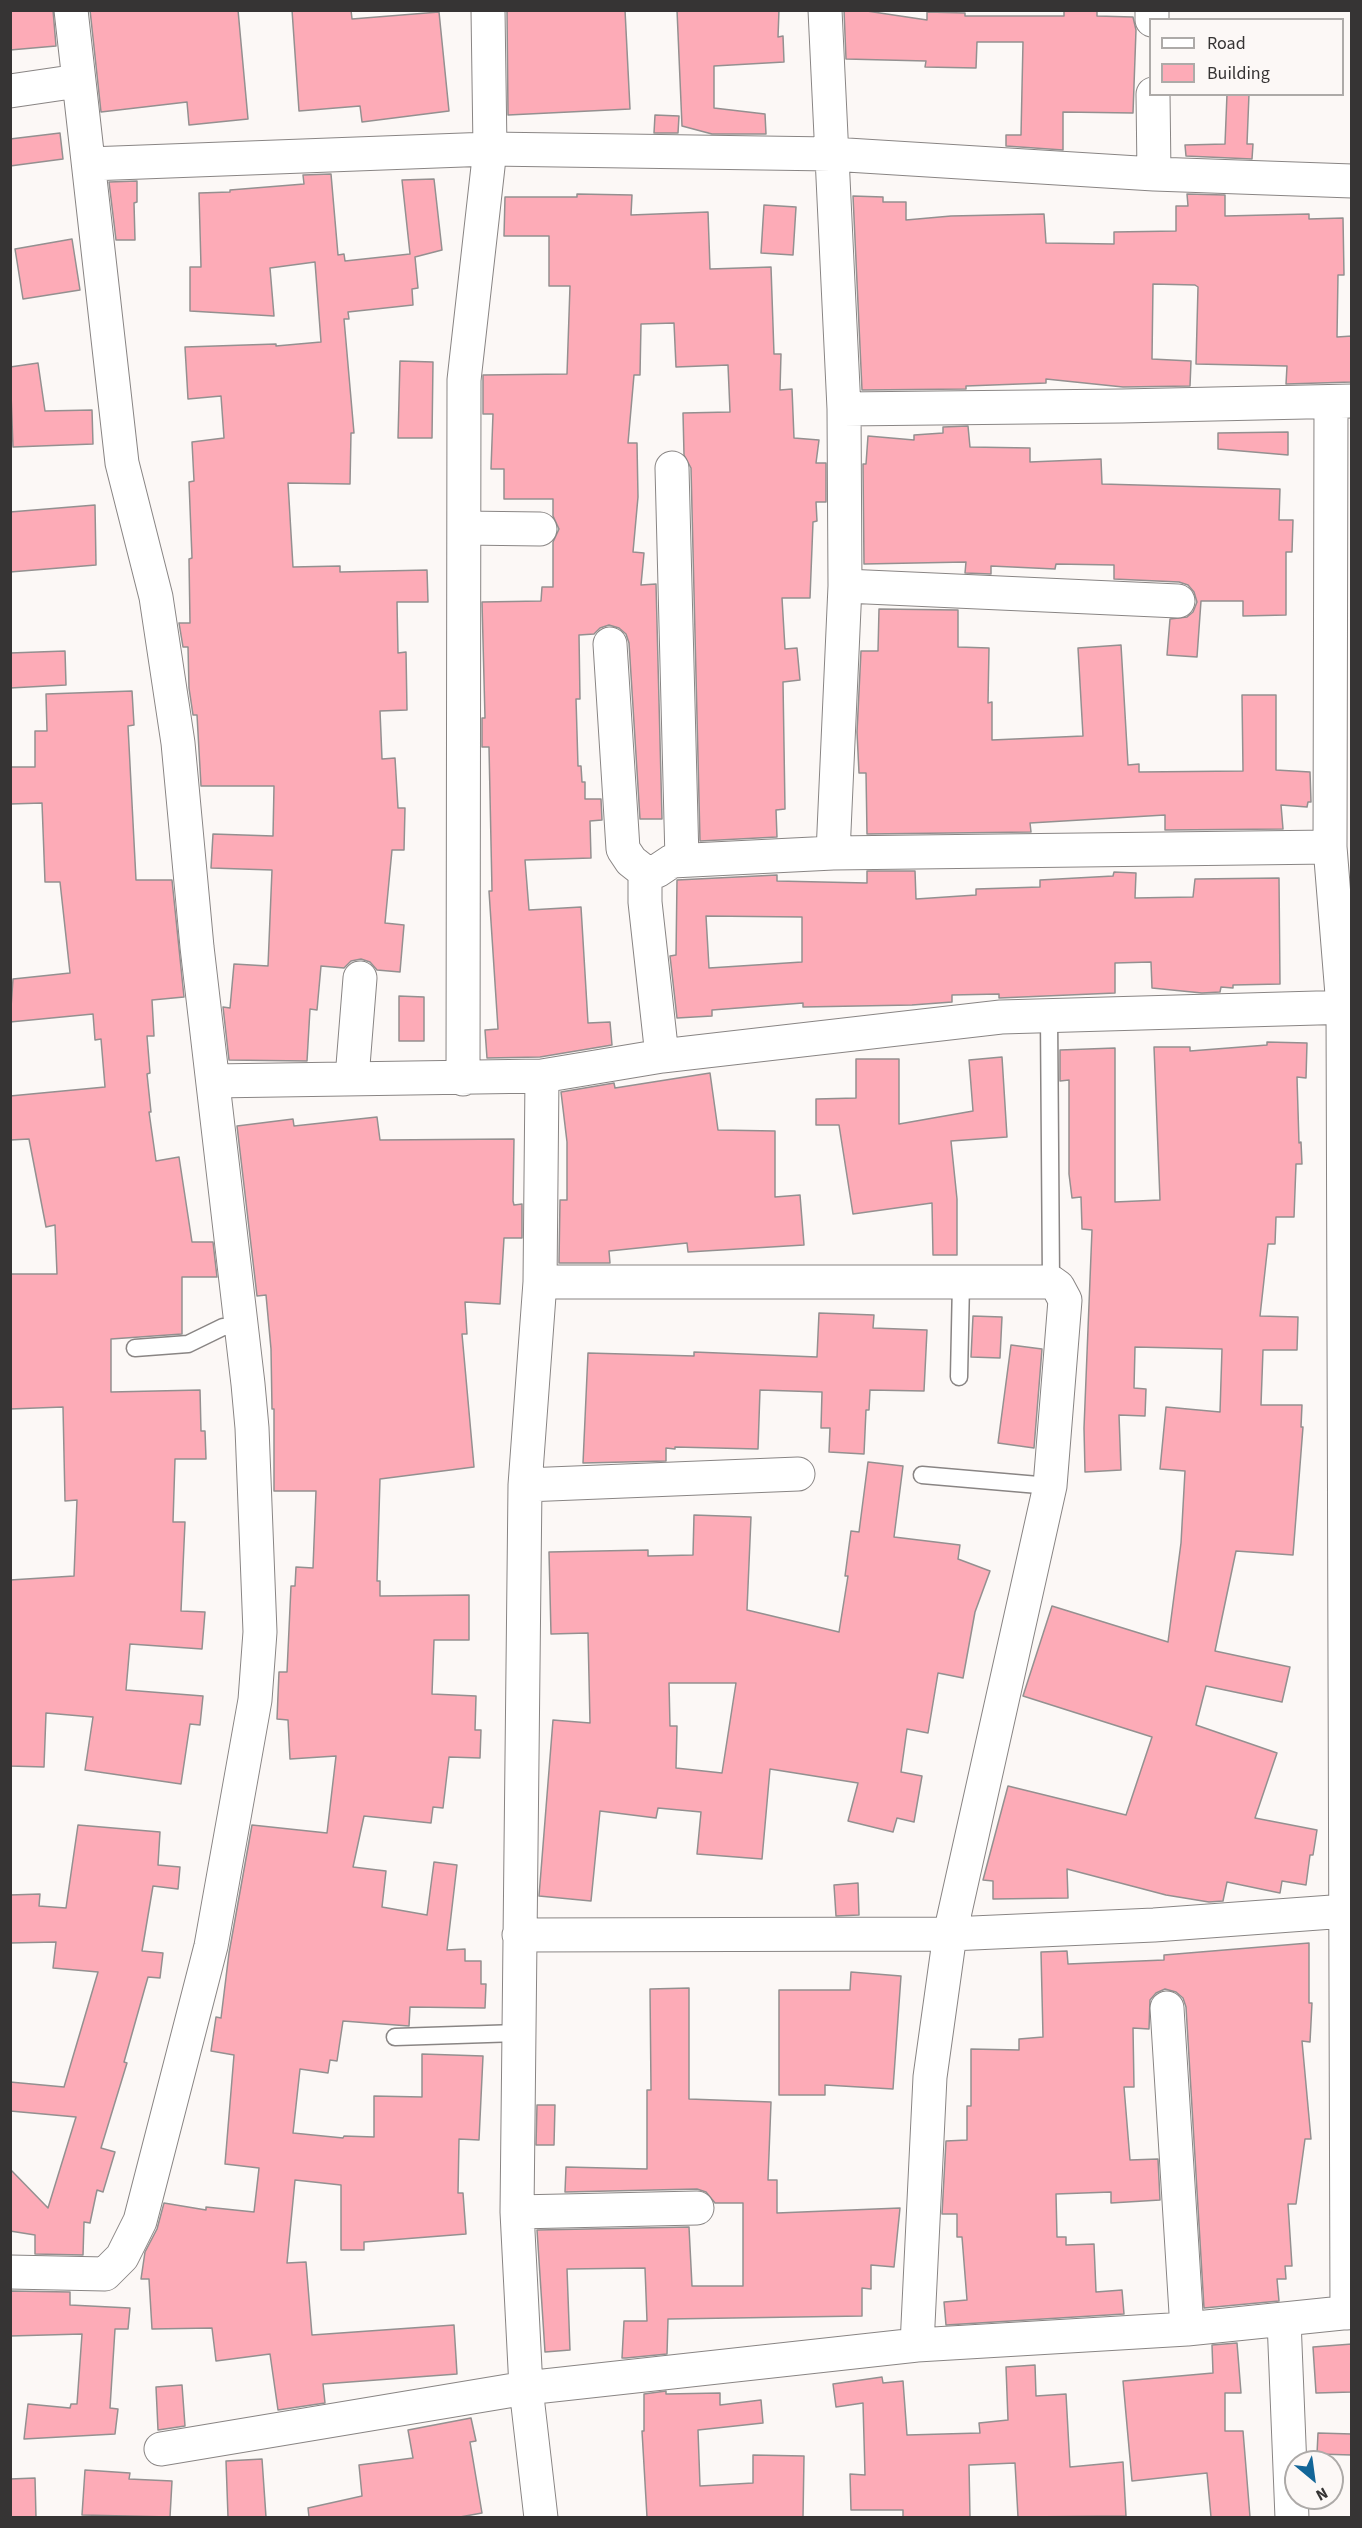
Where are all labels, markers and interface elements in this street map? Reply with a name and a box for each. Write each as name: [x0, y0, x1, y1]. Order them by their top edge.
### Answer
legend: [1149, 18, 1344, 96]
text: Road: [1207, 31, 1246, 56]
text: Building: [1207, 61, 1270, 86]
north arrow: [1284, 2450, 1344, 2510]
text: N: [1312, 2482, 1332, 2506]

